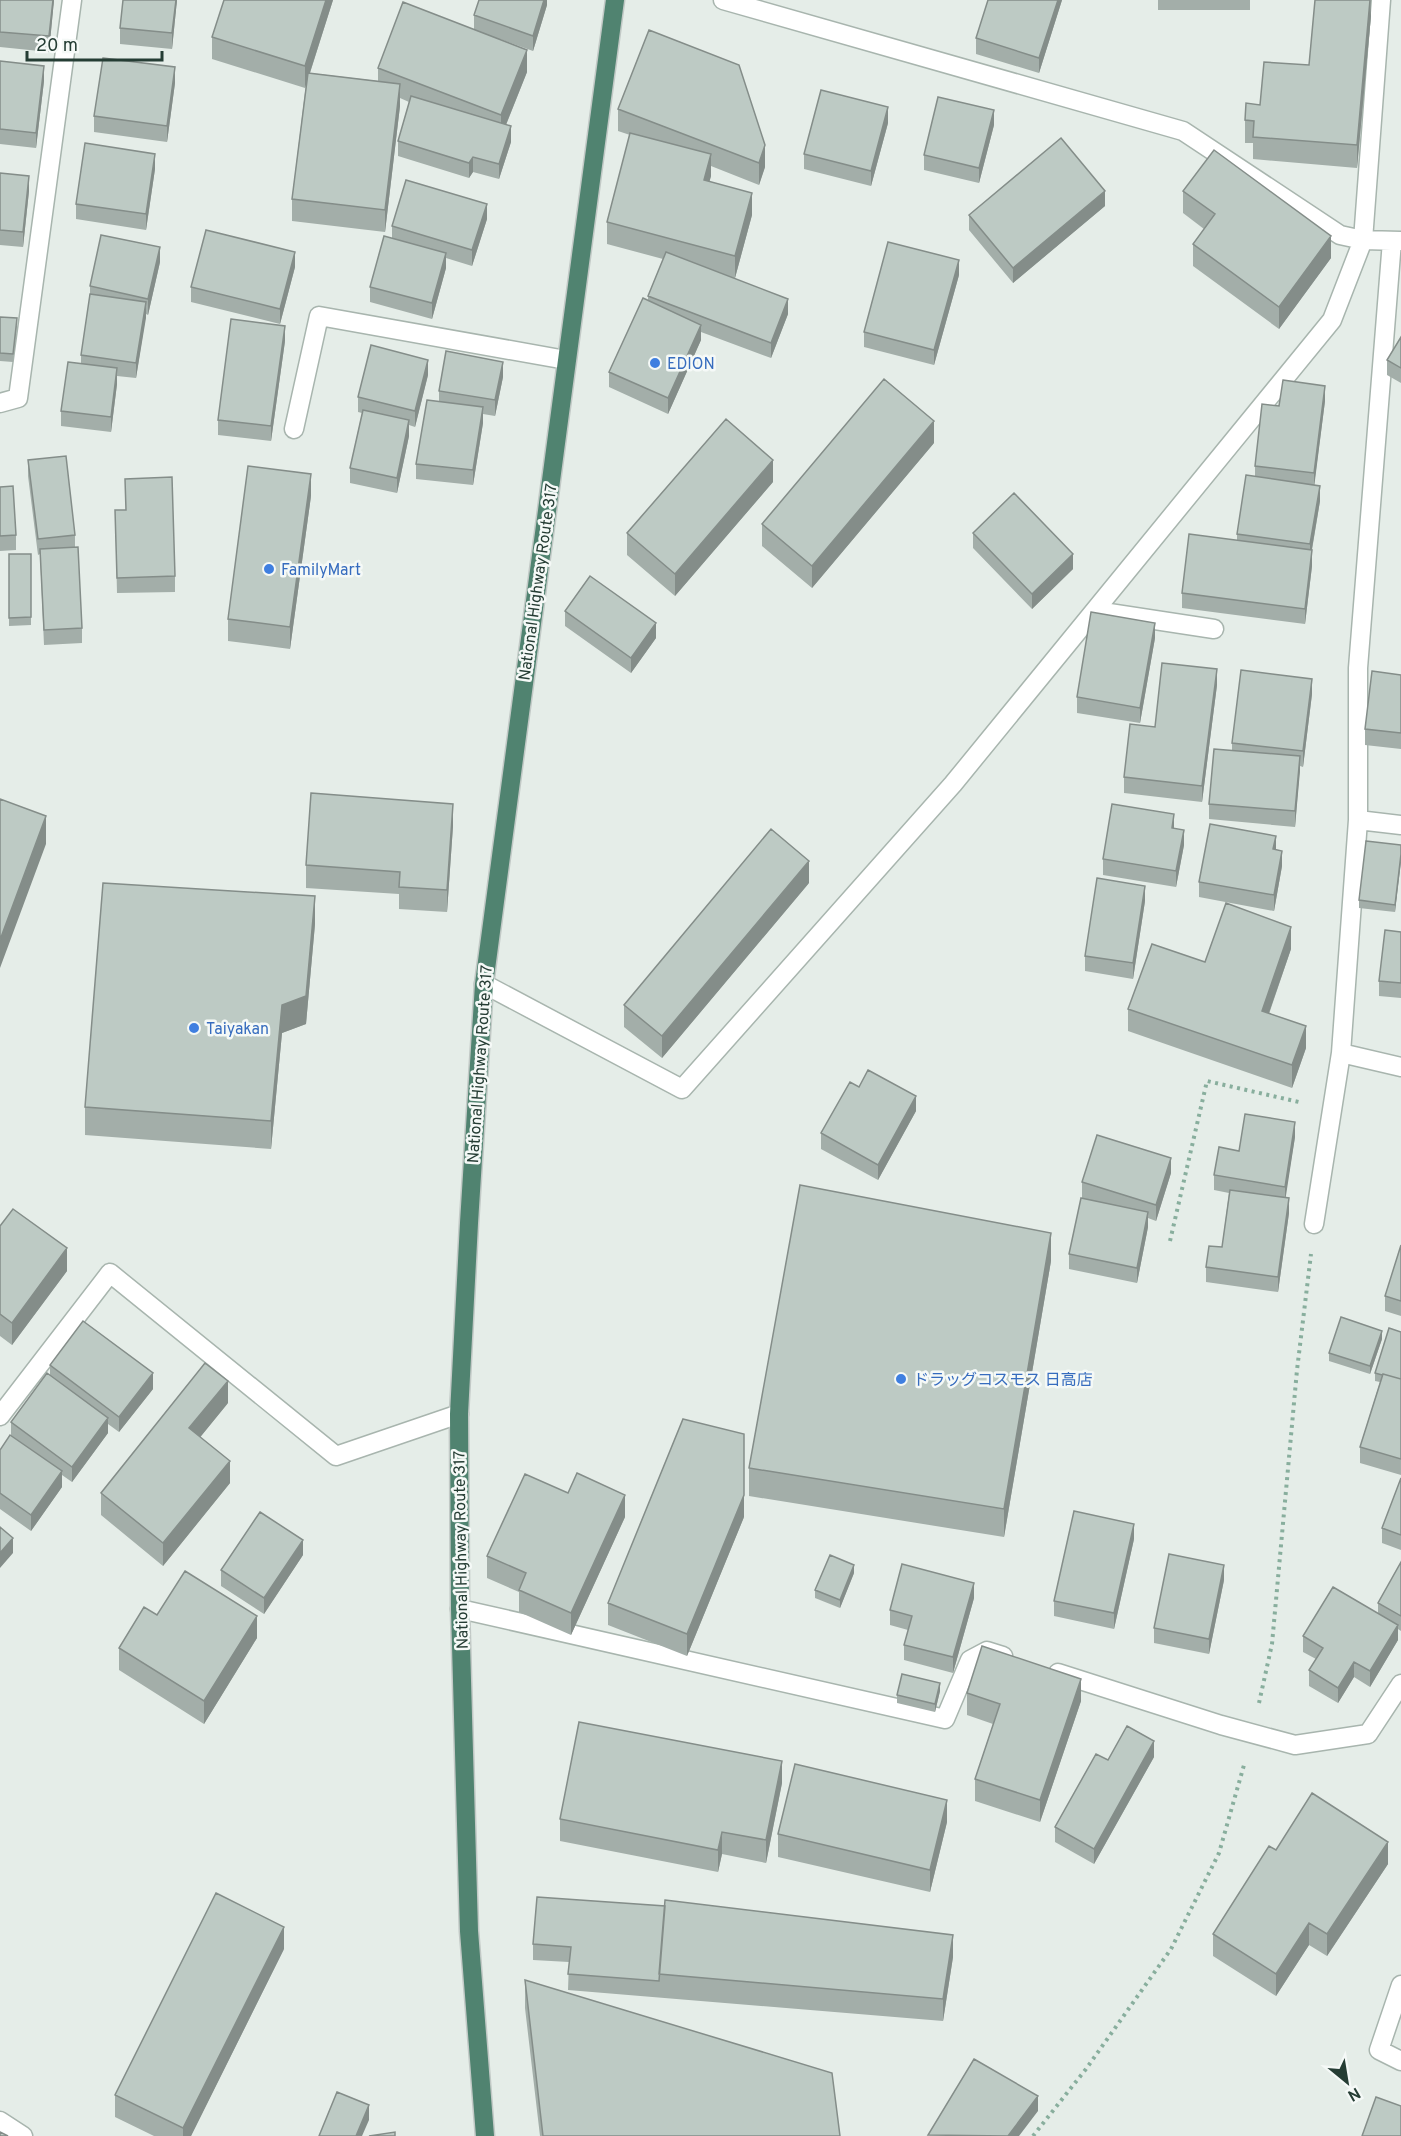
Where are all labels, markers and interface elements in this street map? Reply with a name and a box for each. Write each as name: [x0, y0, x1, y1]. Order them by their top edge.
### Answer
scale bar: [27, 24, 162, 62]
text: 20 m: [36, 35, 78, 58]
place label: EDION: [667, 355, 715, 375]
marker: EDION: [648, 356, 662, 370]
street label: National Highway Route 317: [515, 483, 563, 682]
place label: FamilyMart: [281, 561, 361, 581]
marker: FamilyMart: [262, 562, 276, 576]
street label: National Highway Route 317: [464, 964, 498, 1164]
place label: Taiyakan: [206, 1020, 269, 1040]
marker: Taiyakan: [187, 1021, 201, 1035]
place label: ドラッグコスモス 日高店: [913, 1371, 1093, 1391]
marker: ドラッグコスモス 日高店: [894, 1372, 908, 1386]
street label: National Highway Route 317: [450, 1451, 474, 1649]
north arrow: [1317, 2052, 1377, 2112]
text: N: [1344, 2082, 1363, 2105]

